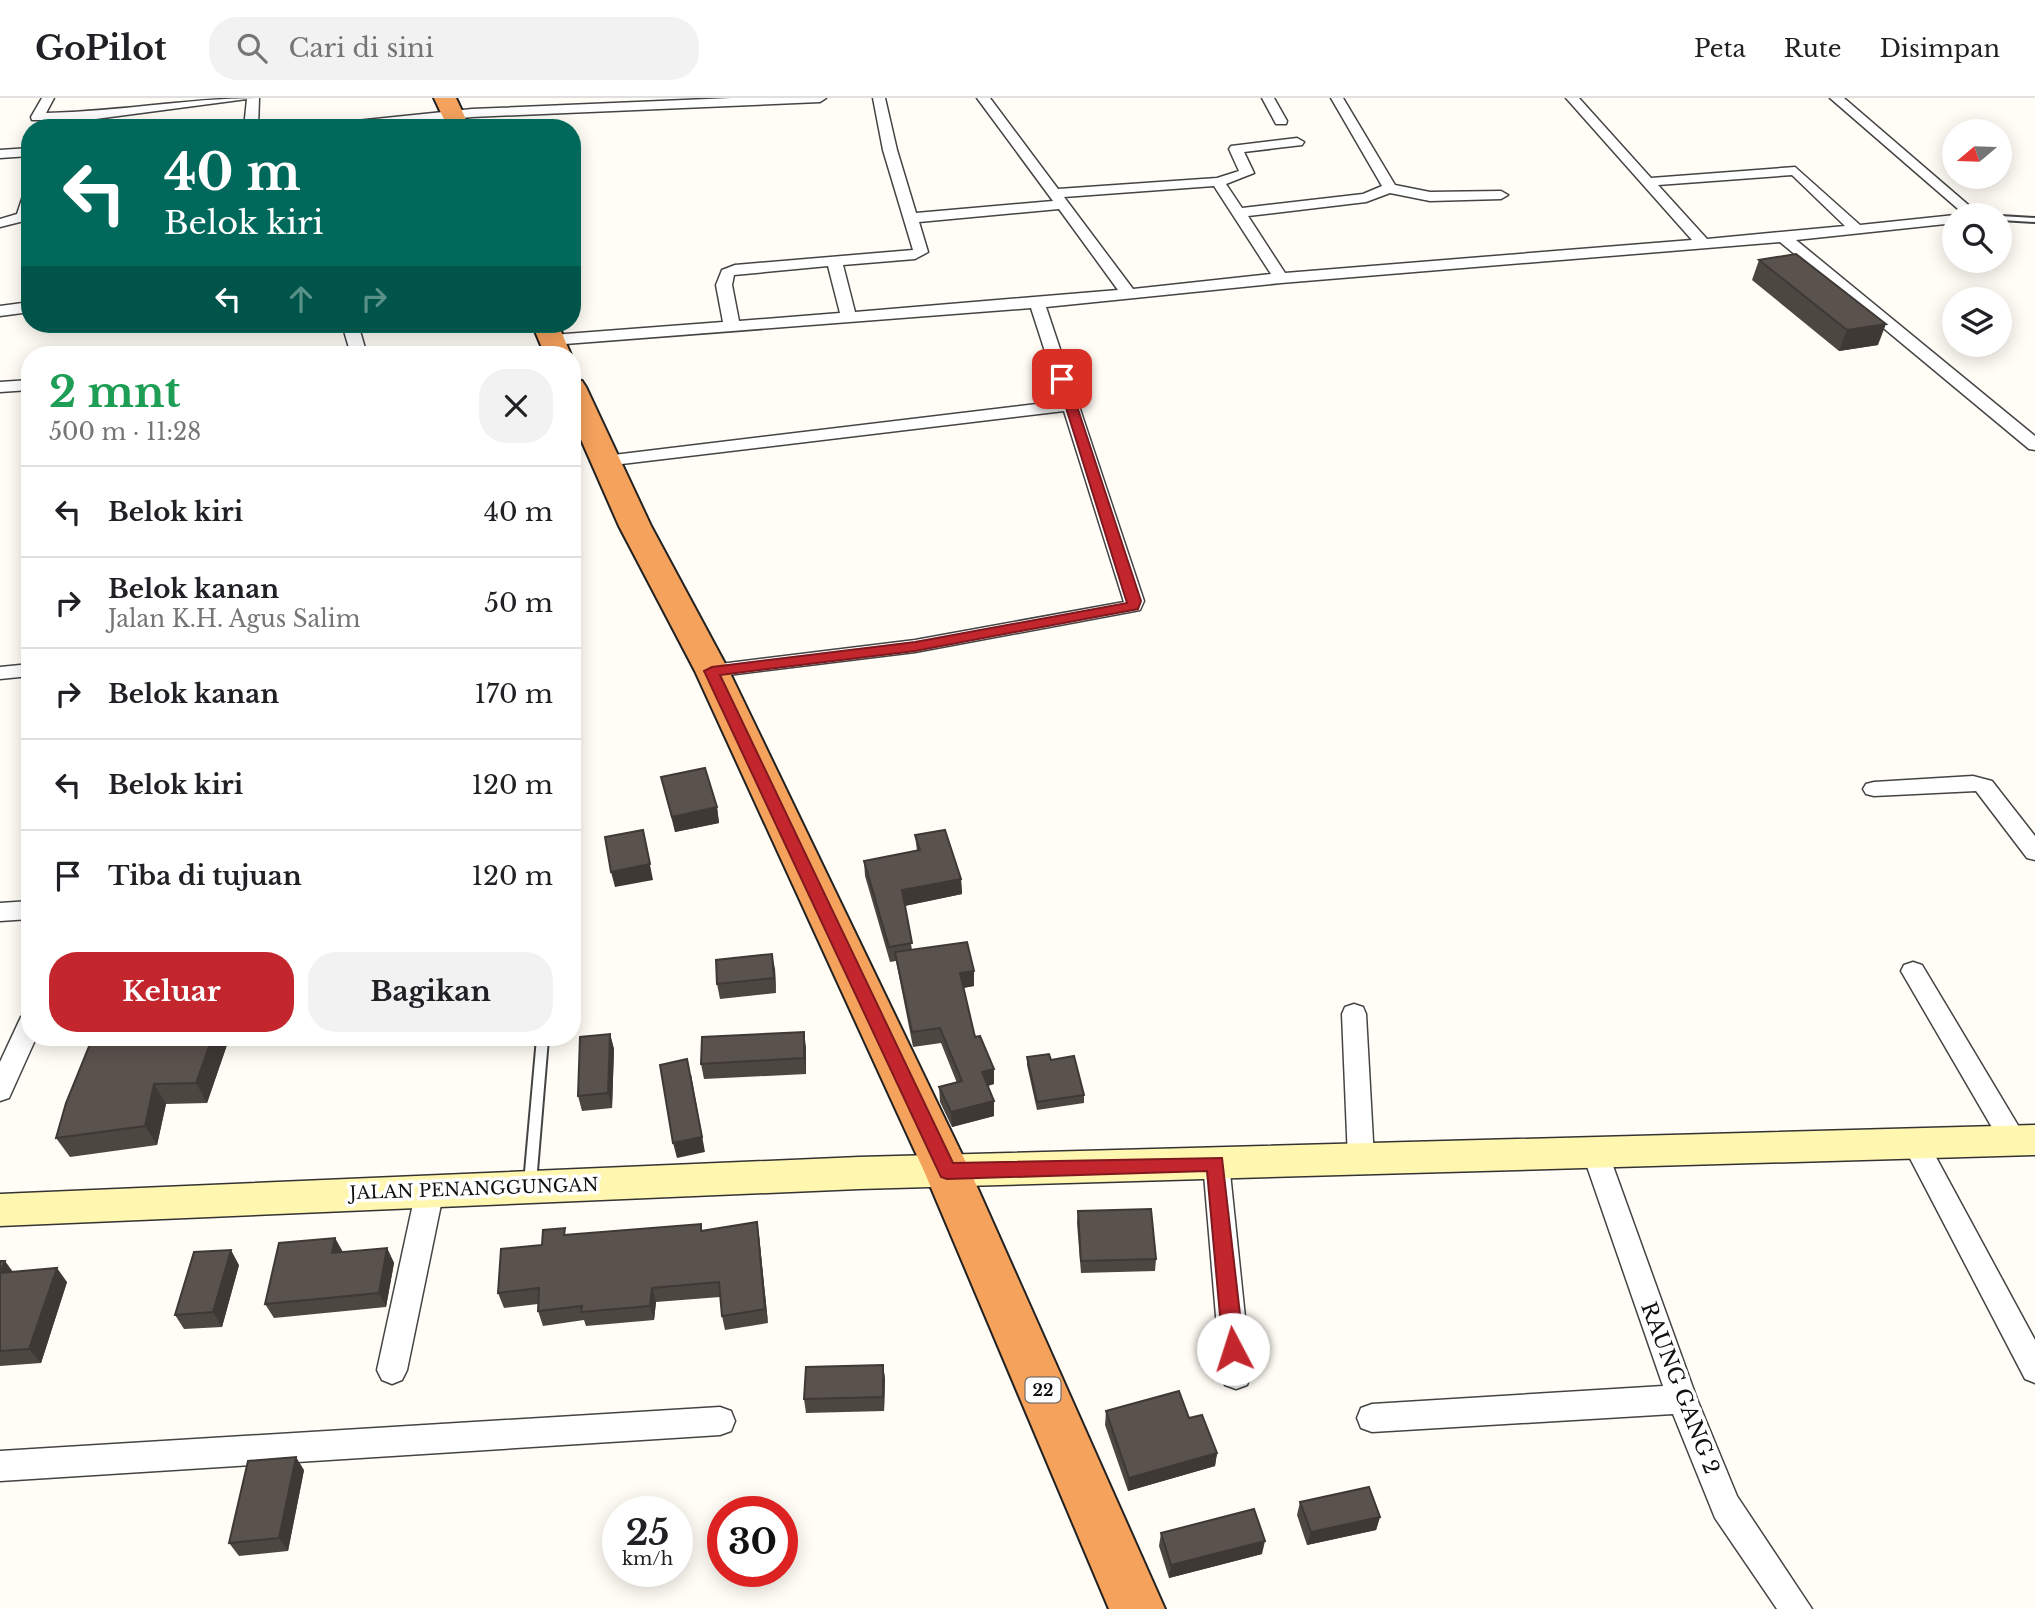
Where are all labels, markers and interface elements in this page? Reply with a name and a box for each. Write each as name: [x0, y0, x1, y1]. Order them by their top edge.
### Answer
search box: [209, 17, 699, 80]
text: GoPilot: [35, 28, 167, 69]
icon: search: [233, 29, 271, 67]
text: Cari di sini: [289, 32, 434, 64]
text: Peta: [1694, 34, 1746, 63]
text: Rute: [1784, 34, 1842, 63]
text: Disimpan: [1880, 34, 2000, 63]
north arrow: [1942, 119, 2012, 189]
map controls: [1942, 119, 2012, 357]
text: 40 m: [164, 142, 301, 203]
icon: left: [49, 147, 140, 238]
text: Belok kiri: [164, 203, 323, 243]
button: search: [1942, 203, 2012, 273]
icon: left: [209, 280, 247, 318]
icon: ahead: [282, 280, 320, 318]
icon: right: [355, 280, 393, 318]
button: layers: [1942, 287, 2012, 357]
pin: [1032, 349, 1092, 409]
icon: arrive: [1043, 360, 1081, 398]
text: 2 mnt: [49, 366, 181, 418]
button: close: [479, 369, 553, 443]
text: 500 m · 11:28: [49, 418, 201, 446]
icon: left: [49, 493, 87, 531]
text: Belok kiri: [108, 496, 243, 528]
text: 40 m: [484, 496, 553, 528]
text: Belok kanan: [108, 573, 279, 605]
icon: right: [49, 584, 87, 622]
text: 50 m: [484, 587, 553, 619]
text: Jalan K.H. Agus Salim: [108, 605, 360, 633]
icon: right: [49, 675, 87, 713]
text: Belok kanan: [108, 678, 279, 710]
text: 170 m: [474, 678, 553, 710]
icon: left: [49, 766, 87, 804]
text: Belok kiri: [108, 769, 243, 801]
text: 120 m: [471, 769, 553, 801]
icon: arrive: [49, 857, 87, 895]
text: Tiba di tujuan: [108, 860, 302, 892]
text: 120 m: [471, 860, 553, 892]
button: Keluar: [49, 952, 294, 1032]
button: Bagikan: [308, 952, 553, 1032]
street label: JALAN PENANGGUNGAN: [347, 1174, 599, 1204]
street label: RAUNG GANG 2: [1635, 1298, 1725, 1478]
position arrow: [1196, 1312, 1270, 1386]
road number: 22: [1026, 1378, 1060, 1402]
speed limit sign: 30: [707, 1496, 798, 1587]
text: 25: [626, 1511, 669, 1554]
text: km/h: [622, 1548, 673, 1570]

